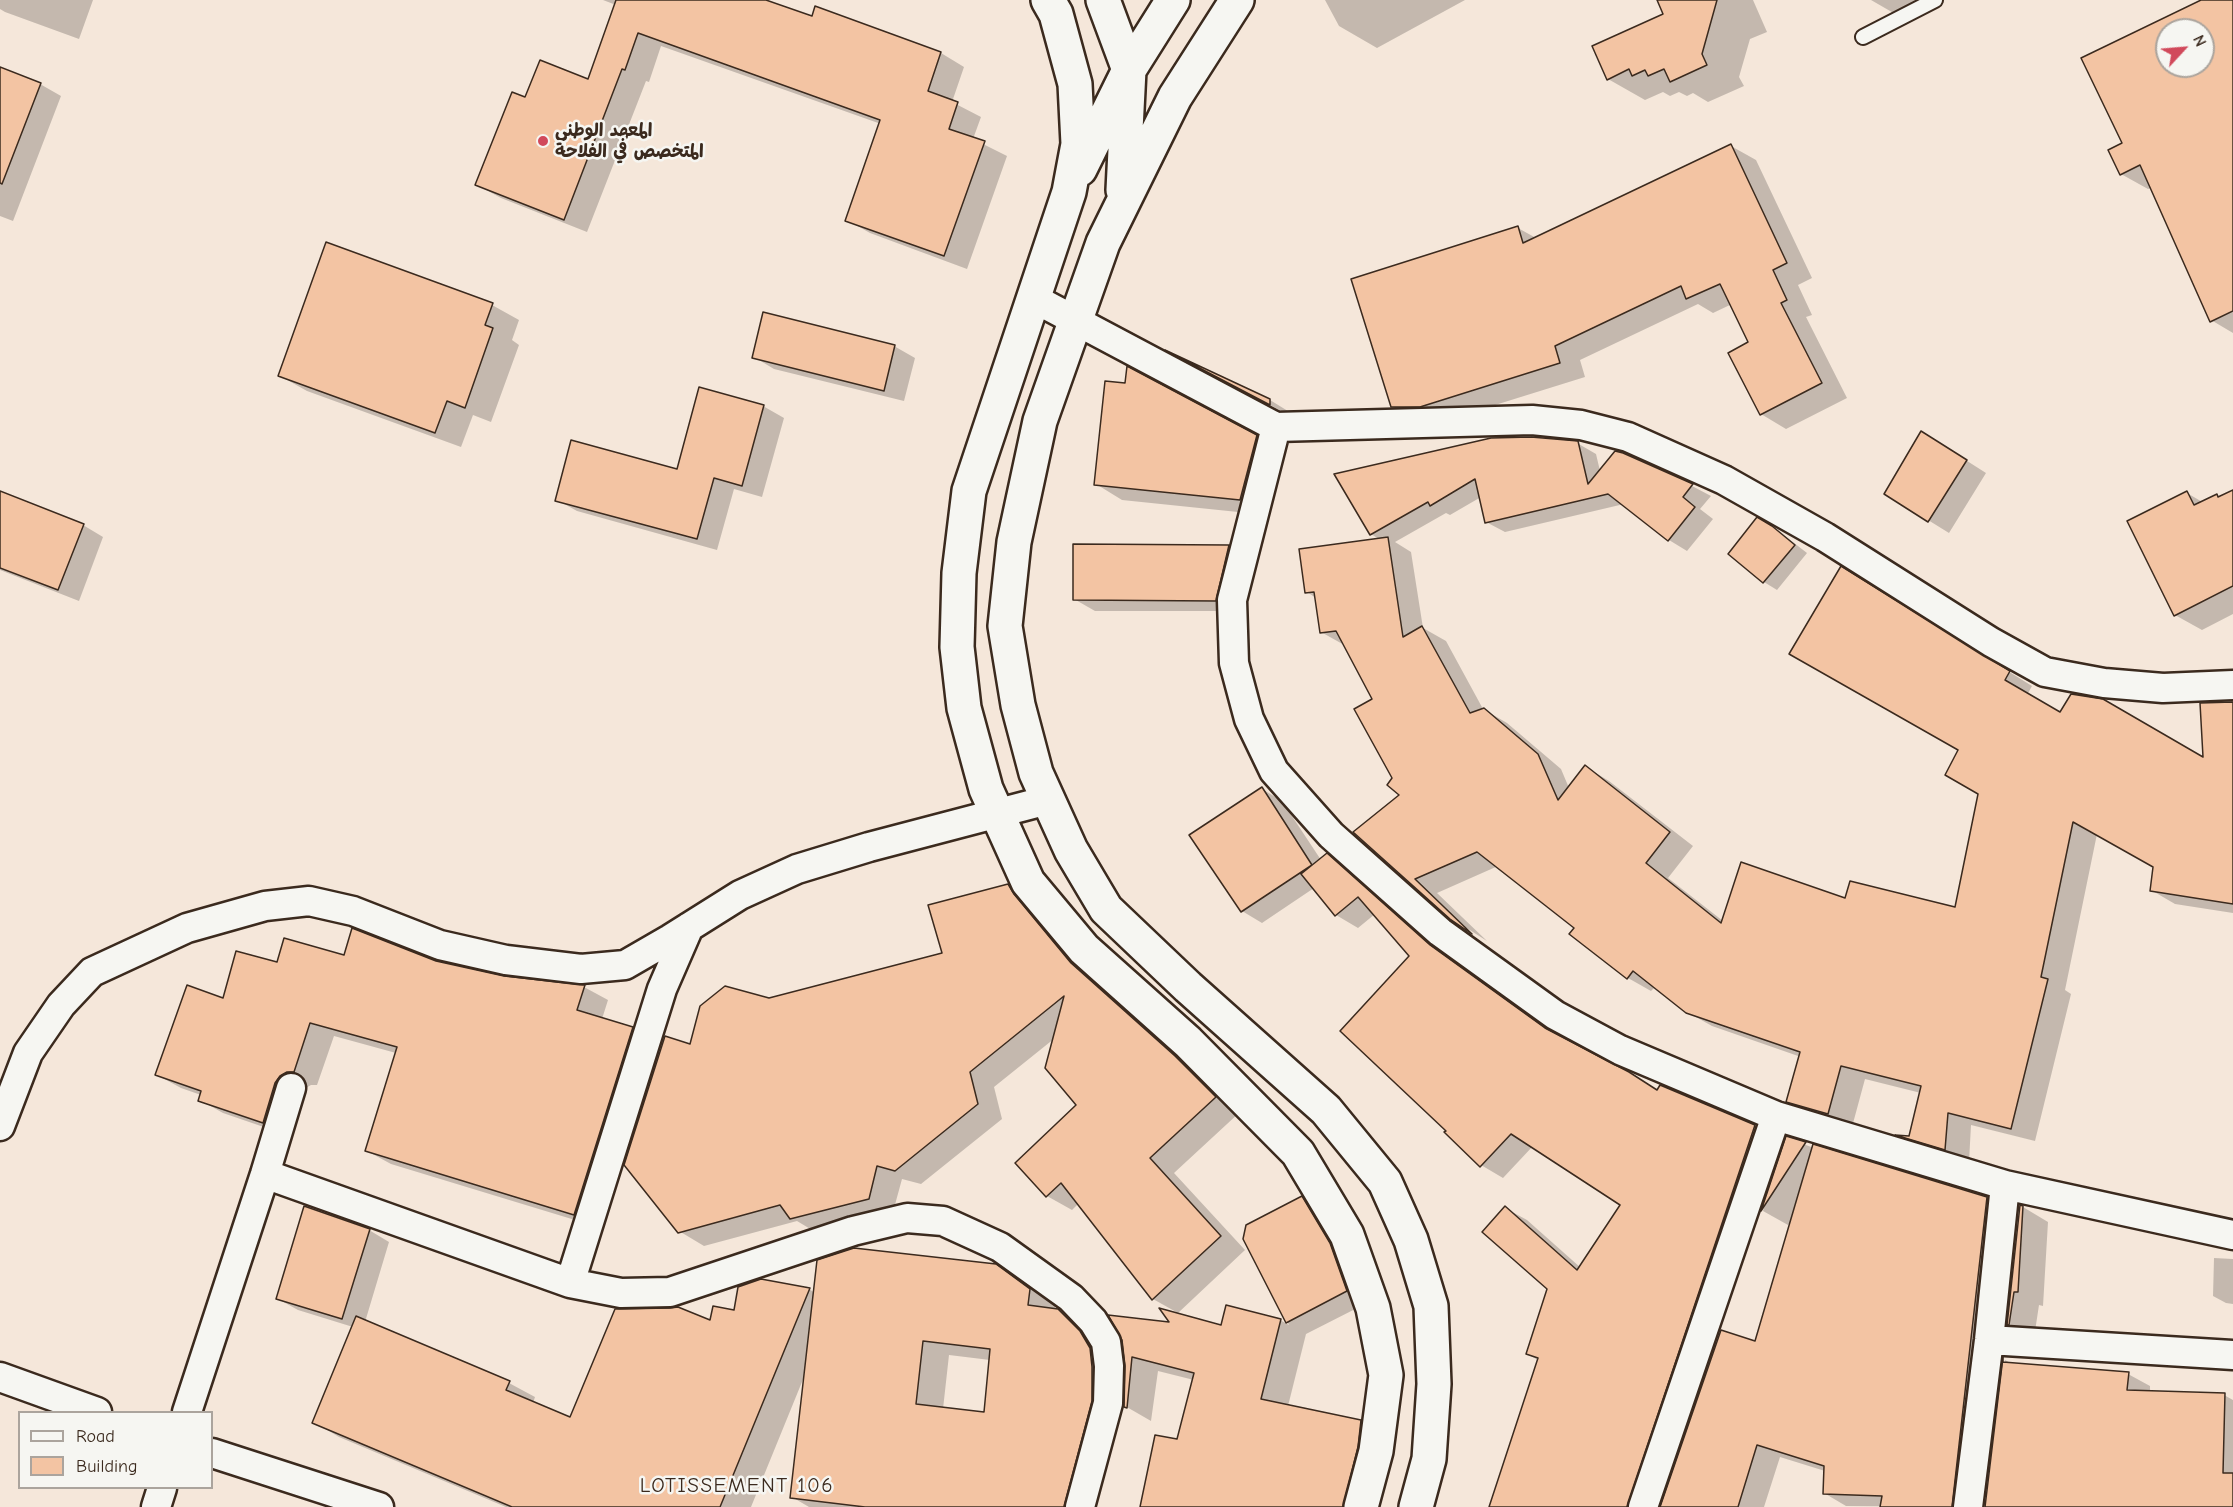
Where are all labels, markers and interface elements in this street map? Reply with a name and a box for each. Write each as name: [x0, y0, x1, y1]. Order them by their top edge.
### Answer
north arrow: [2155, 18, 2215, 78]
text: N: [2189, 32, 2210, 50]
place label: المعهد الوطني المتخصص في الفلاحة: [555, 120, 704, 162]
marker: المعهد الوطني المتخصص في الفلاحة: [536, 134, 550, 148]
legend: [18, 1411, 213, 1489]
text: Road: [76, 1426, 115, 1447]
text: Building: [76, 1456, 138, 1477]
district label: LOTISSEMENT 106: [640, 1473, 834, 1499]

